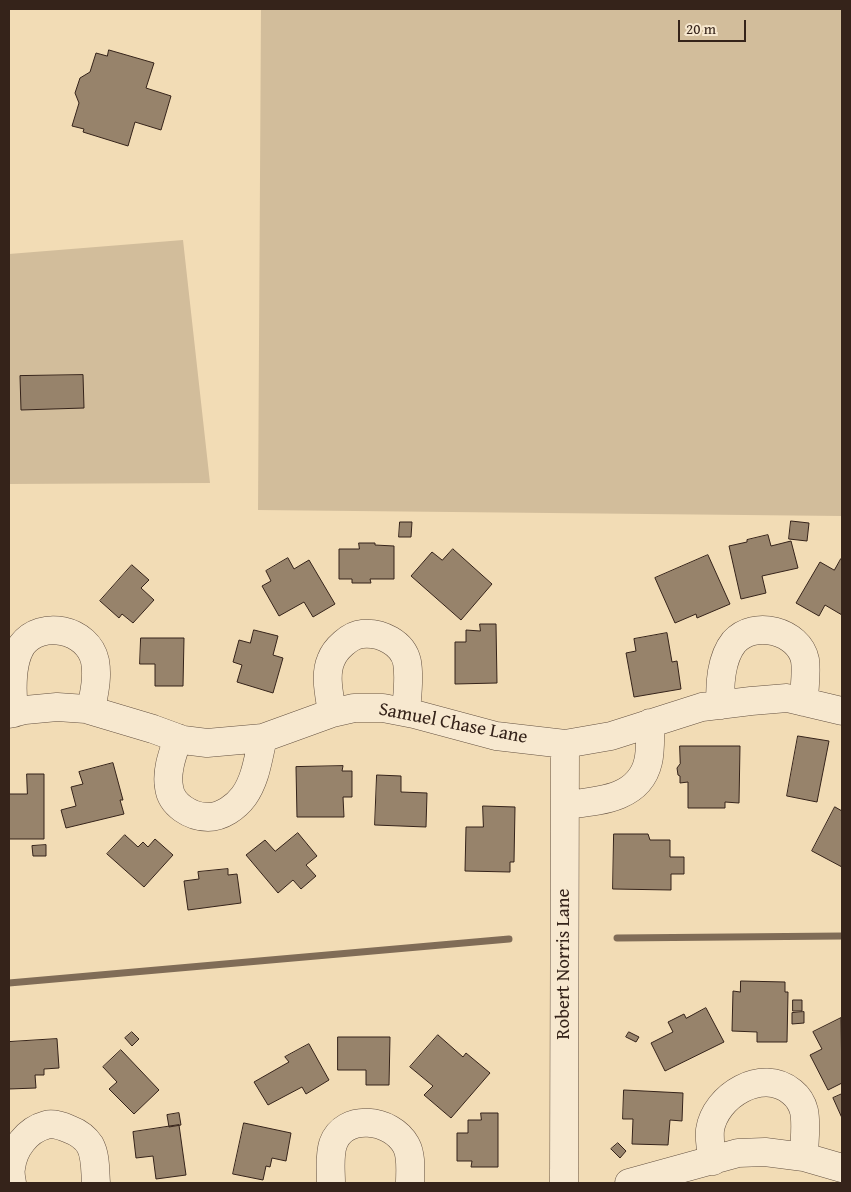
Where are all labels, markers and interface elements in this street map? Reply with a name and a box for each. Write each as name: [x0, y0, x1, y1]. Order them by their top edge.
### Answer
scale bar: [681, 10, 748, 42]
text: 20 m: [686, 18, 716, 39]
street label: Samuel Chase Lane: [377, 698, 529, 750]
street label: Robert Norris Lane: [553, 889, 575, 1039]

